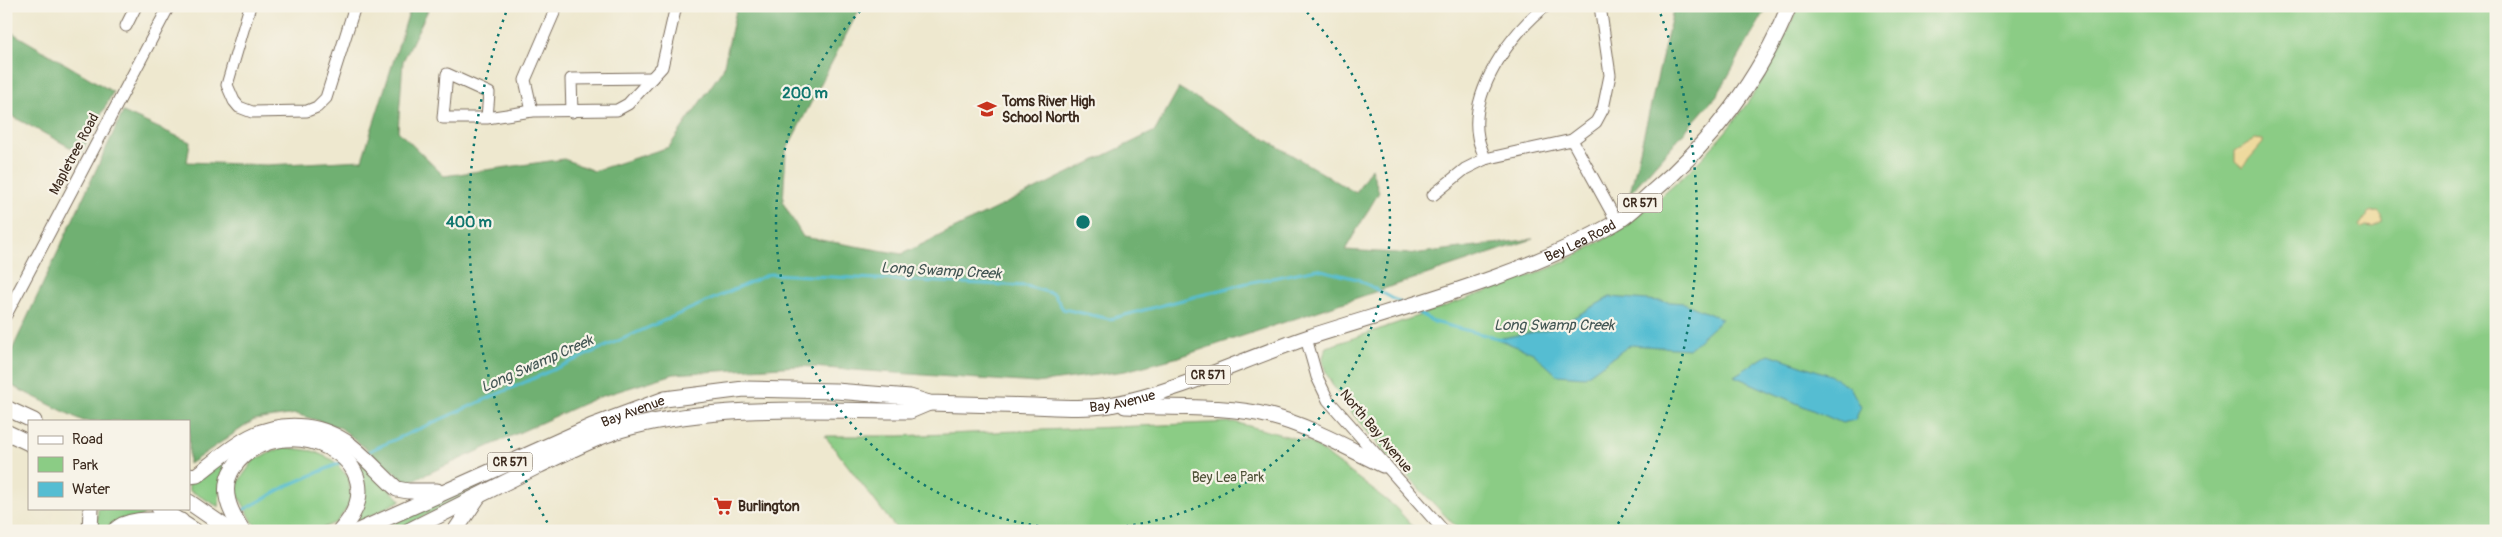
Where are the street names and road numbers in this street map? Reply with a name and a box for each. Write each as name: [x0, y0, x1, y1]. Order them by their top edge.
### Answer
street label: Mapletree Road: [45, 110, 103, 198]
road number: CR 571: [1618, 194, 1662, 212]
street label: Bey Lea Road: [1542, 216, 1619, 265]
road number: CR 571: [1186, 366, 1230, 384]
street label: Bay Avenue: [1089, 386, 1157, 416]
street label: North Bay Avenue: [1336, 386, 1416, 476]
street label: Bay Avenue: [599, 391, 667, 430]
road number: CR 571: [488, 452, 532, 472]

